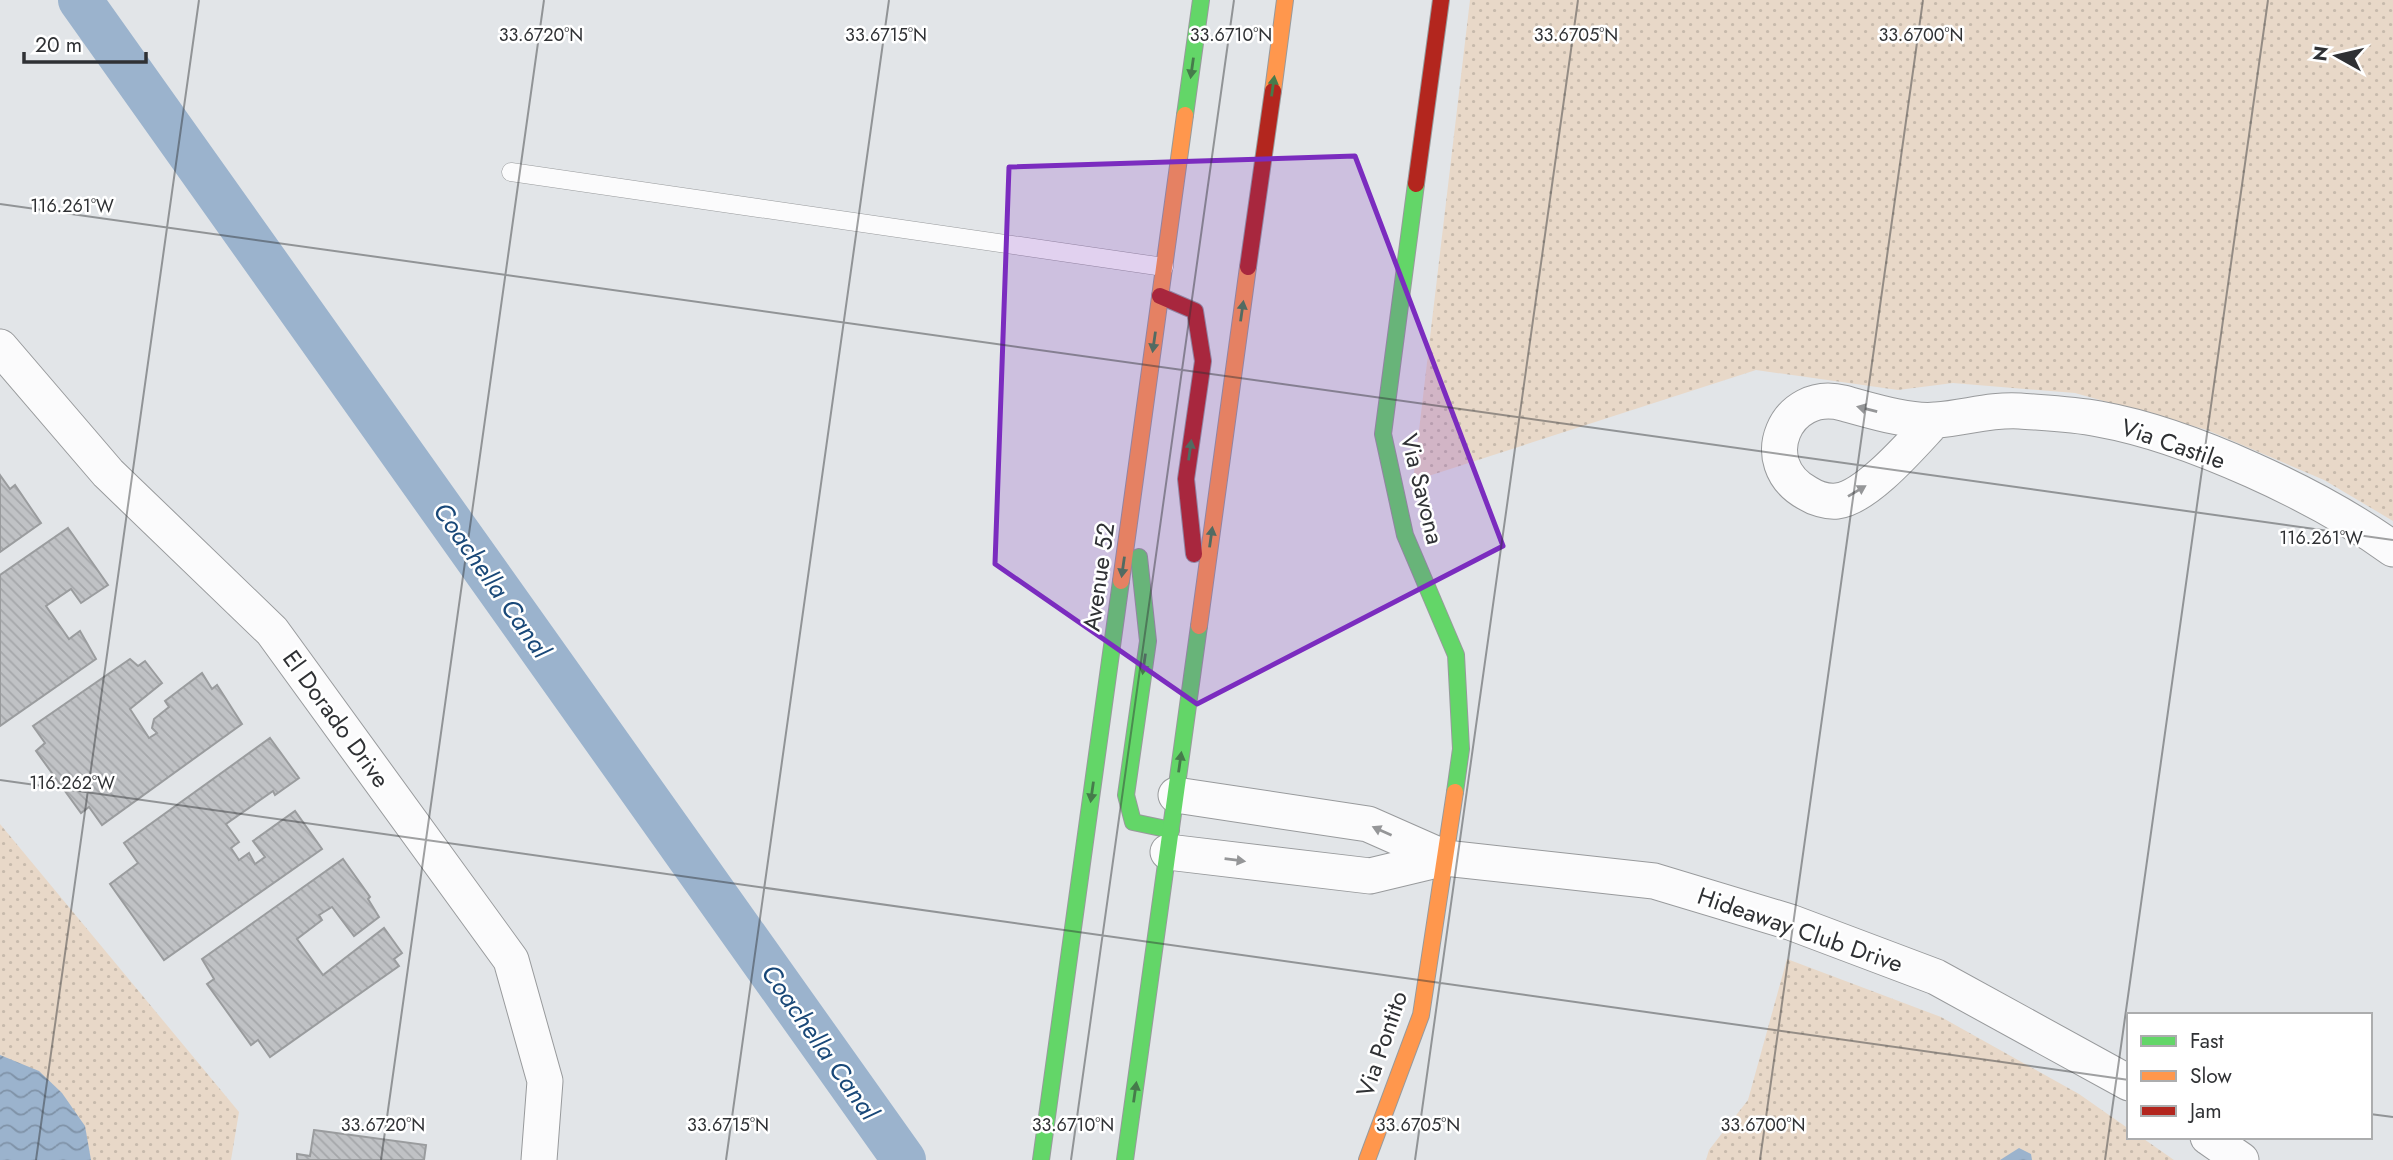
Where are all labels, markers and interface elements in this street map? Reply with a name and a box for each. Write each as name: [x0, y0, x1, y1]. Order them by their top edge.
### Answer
scale bar: [24, 21, 147, 65]
north arrow: [2302, 21, 2372, 91]
text: 33.6720°N: [499, 22, 583, 48]
text: 33.6715°N: [845, 22, 927, 48]
text: 33.6710°N: [1190, 22, 1272, 48]
text: 33.6705°N: [1534, 22, 1618, 48]
text: 33.6700°N: [1878, 22, 1964, 48]
text: 20 m: [35, 30, 82, 60]
text: N: [2306, 44, 2335, 63]
one-way arrow: [1186, 57, 1197, 79]
one-way arrow: [1268, 75, 1279, 97]
text: 116.261°W: [30, 193, 114, 219]
one-way arrow: [1237, 300, 1248, 322]
one-way arrow: [1148, 331, 1159, 353]
one-way arrow: [1856, 403, 1878, 414]
street label: Via Castile: [2116, 409, 2230, 478]
street label: Via Savona: [1392, 430, 1453, 548]
one-way arrow: [1185, 439, 1196, 461]
one-way arrow: [1847, 485, 1866, 497]
water label: Coachella Canal: [424, 494, 561, 667]
street label: Avenue 52: [1074, 520, 1123, 633]
text: 116.261°W: [2279, 525, 2363, 551]
one-way arrow: [1206, 526, 1217, 548]
one-way arrow: [1117, 556, 1128, 578]
street label: El Dorado Drive: [274, 643, 398, 795]
one-way arrow: [1139, 653, 1150, 675]
one-way arrow: [1175, 751, 1186, 773]
text: 116.262°W: [29, 770, 115, 796]
one-way arrow: [1086, 781, 1097, 803]
one-way arrow: [1372, 825, 1393, 836]
one-way arrow: [1225, 854, 1247, 865]
street label: Hideaway Club Drive: [1693, 878, 1908, 981]
water label: Coachella Canal: [752, 956, 889, 1129]
street label: Via Pontito: [1347, 986, 1416, 1101]
legend: [2127, 1013, 2372, 1139]
text: Fast: [2190, 1026, 2223, 1056]
text: Slow: [2190, 1061, 2232, 1091]
one-way arrow: [1129, 1081, 1140, 1103]
text: Jam: [2187, 1096, 2222, 1126]
text: 33.6720°N: [341, 1112, 425, 1138]
text: 33.6715°N: [687, 1112, 769, 1138]
text: 33.6710°N: [1032, 1112, 1114, 1138]
text: 33.6705°N: [1376, 1112, 1460, 1138]
text: 33.6700°N: [1720, 1112, 1806, 1138]

